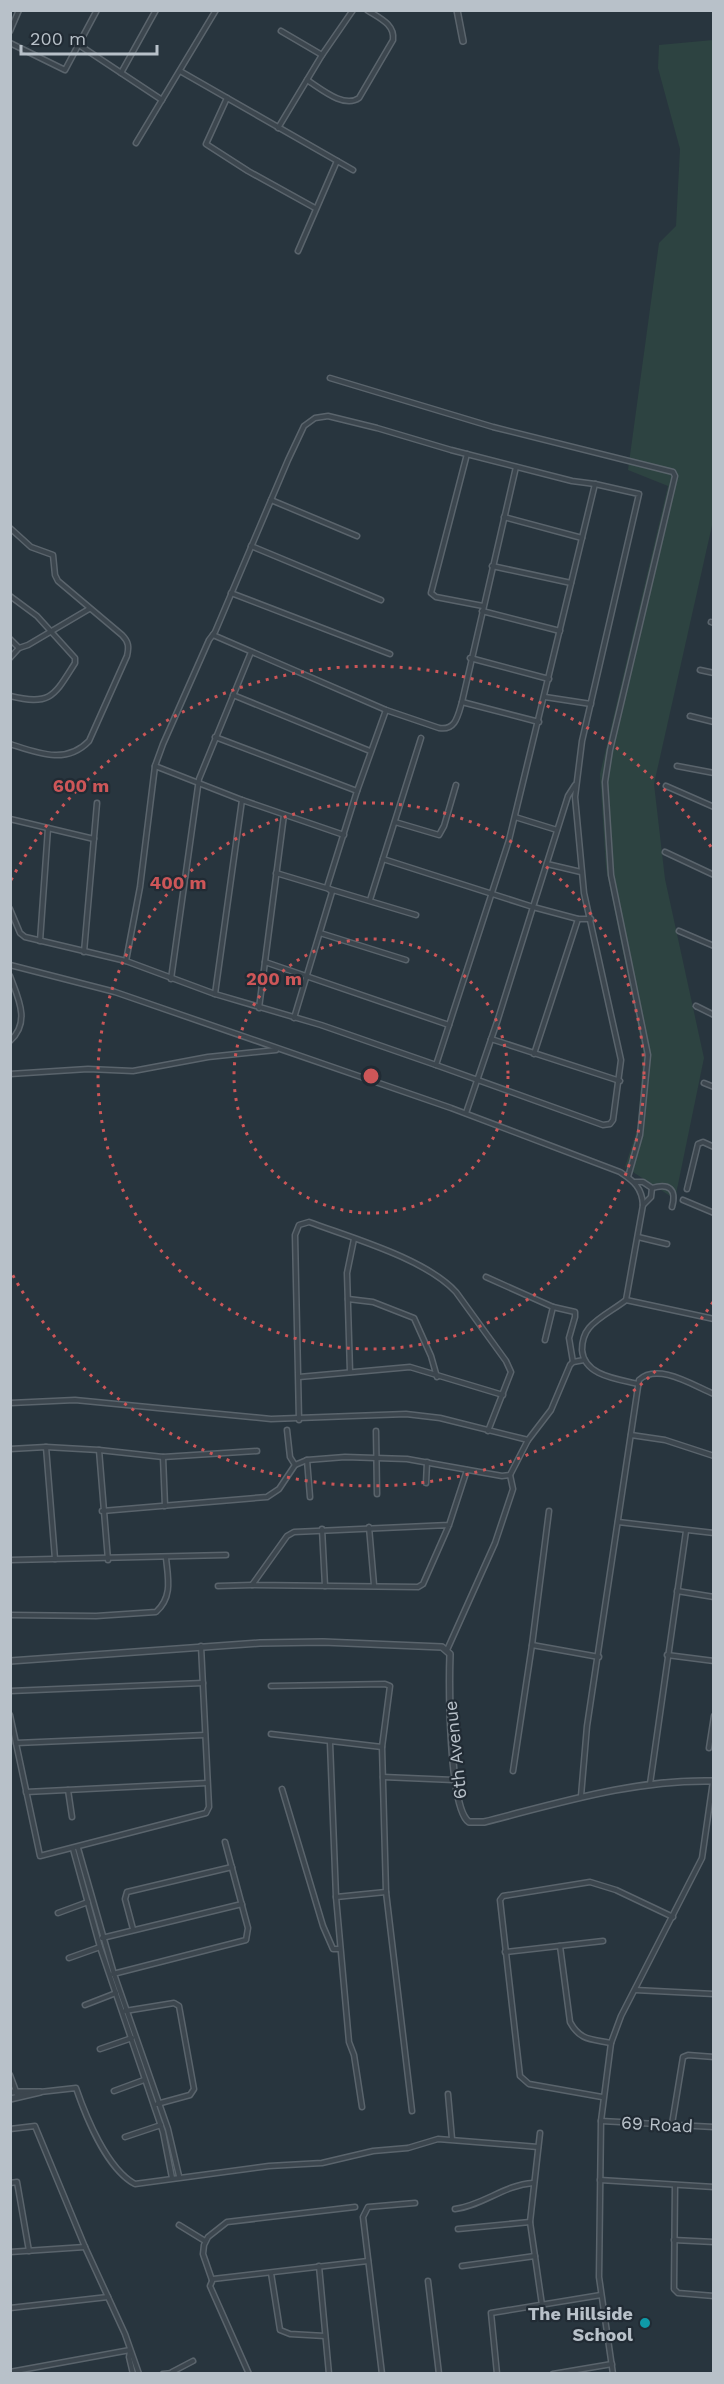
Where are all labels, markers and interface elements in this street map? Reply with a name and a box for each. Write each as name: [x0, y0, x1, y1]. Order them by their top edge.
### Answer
scale bar: [21, 18, 158, 56]
text: 200 m: [30, 28, 86, 49]
text: 600 m: [53, 775, 109, 796]
text: 400 m: [150, 872, 206, 893]
text: 200 m: [246, 968, 302, 989]
centre of rings: [361, 1066, 381, 1086]
street label: 6th Avenue: [439, 1700, 471, 1800]
street label: 69 Road: [620, 2112, 694, 2136]
place label: The Hillside School: [528, 2303, 633, 2345]
marker: The Hillside School: [638, 2316, 652, 2330]

